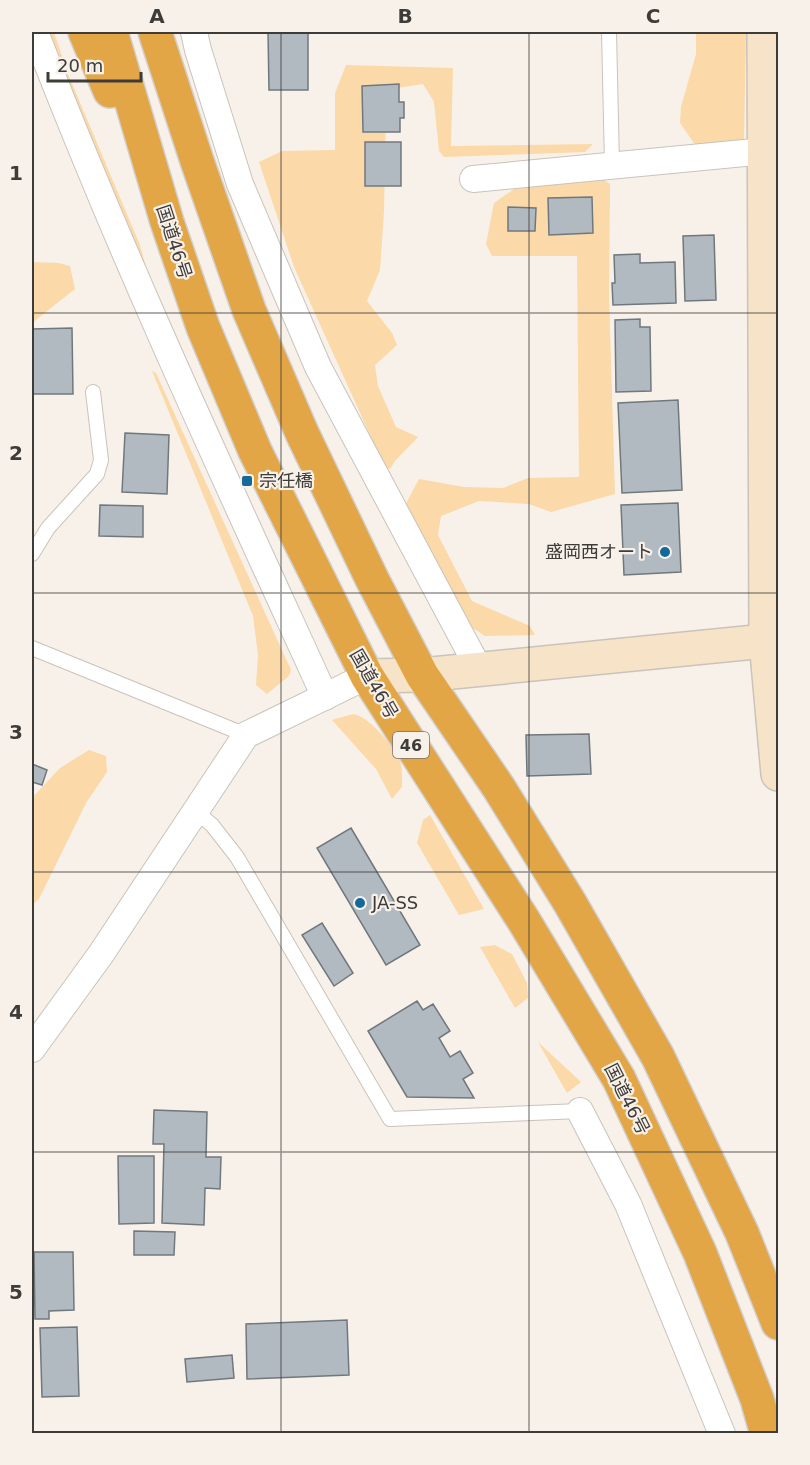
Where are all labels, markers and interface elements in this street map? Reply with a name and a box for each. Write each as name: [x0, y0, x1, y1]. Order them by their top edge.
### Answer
text: A: [149, 4, 165, 28]
text: B: [397, 4, 413, 28]
text: C: [646, 4, 660, 28]
scale bar: [48, 45, 141, 83]
text: 20 m: [57, 55, 103, 76]
text: 1: [9, 161, 23, 185]
street label: 国道46号: [153, 202, 196, 282]
text: 2: [9, 441, 23, 465]
place label: 宗任橋: [259, 470, 313, 491]
marker: 宗任橋: [240, 474, 254, 488]
place label: 盛岡西オート: [545, 541, 653, 562]
marker: 盛岡西オート: [658, 545, 672, 559]
street label: 国道46号: [346, 645, 403, 722]
text: 3: [9, 720, 23, 744]
road number: 46: [393, 732, 429, 758]
place label: JA-SS: [371, 892, 418, 913]
marker: JA-SS: [353, 896, 367, 910]
text: 4: [9, 1000, 23, 1024]
street label: 国道46号: [601, 1060, 654, 1138]
text: 5: [9, 1280, 23, 1304]

